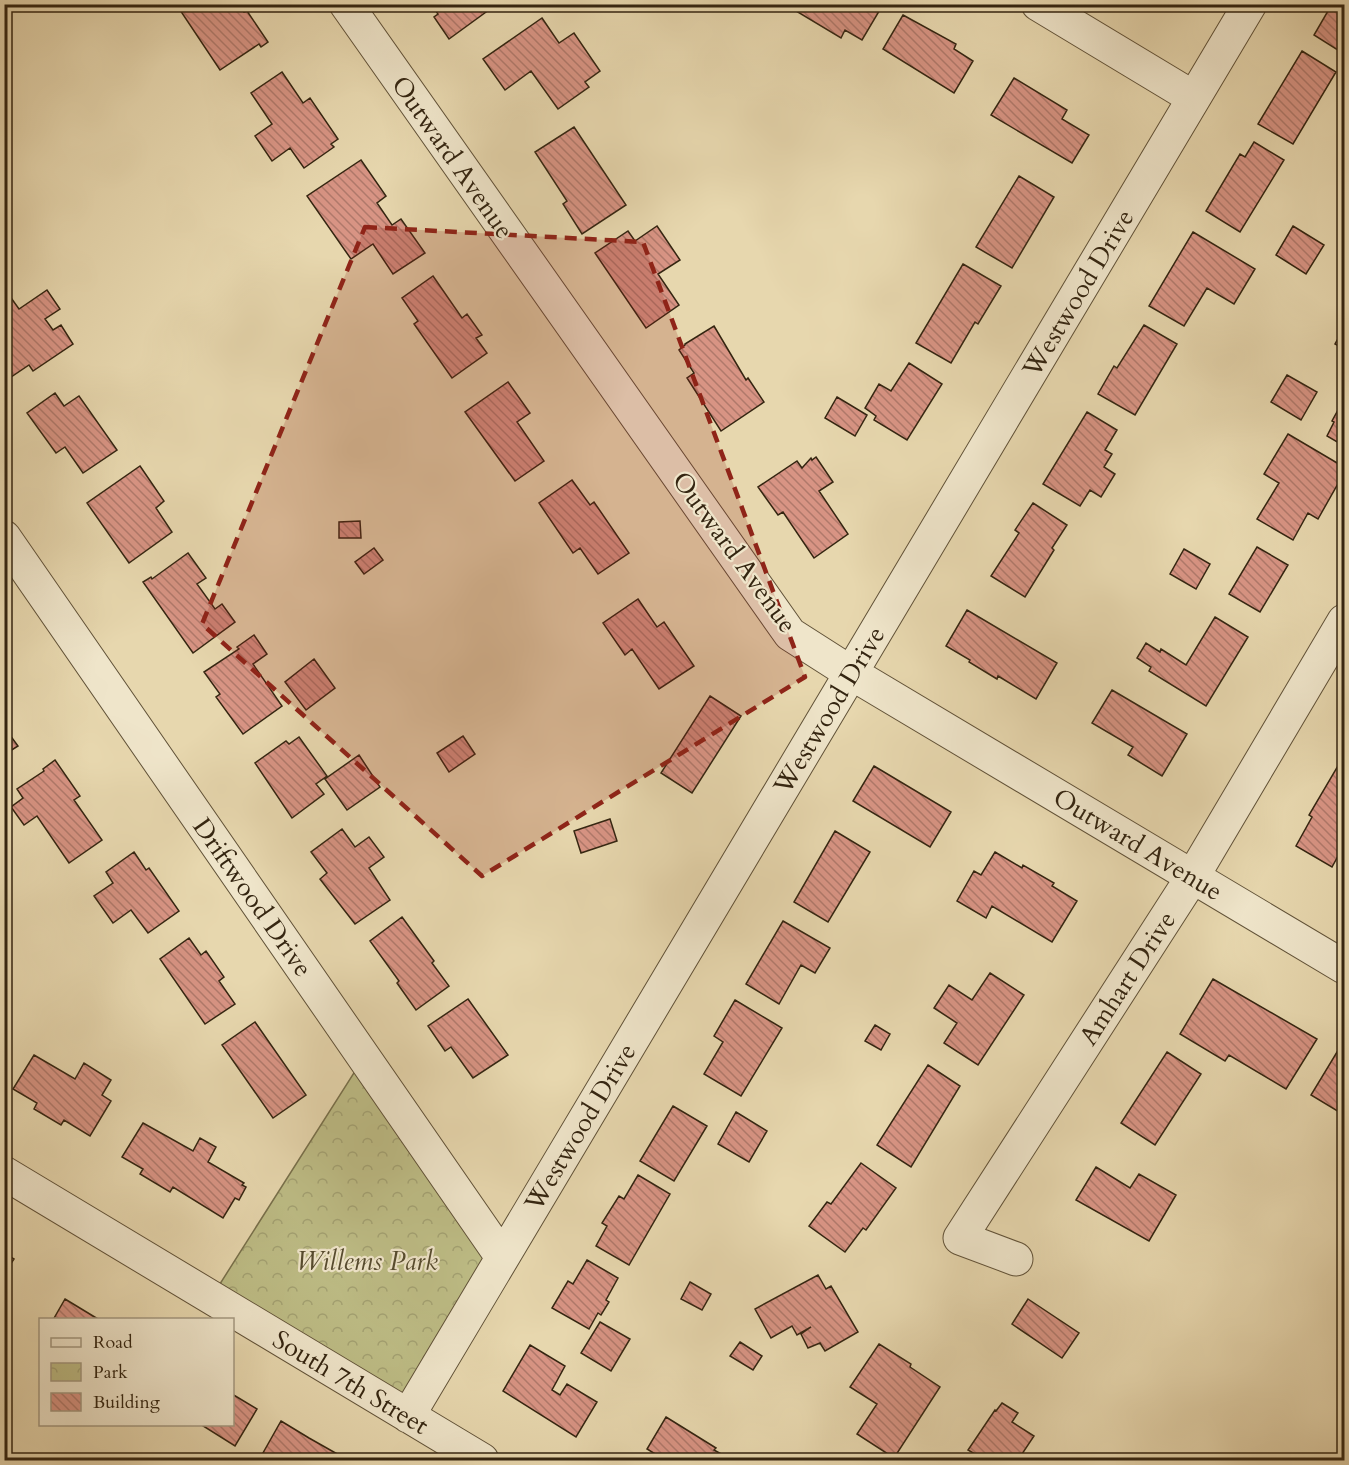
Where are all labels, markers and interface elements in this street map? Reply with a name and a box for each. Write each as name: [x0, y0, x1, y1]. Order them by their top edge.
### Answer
street label: Outward Avenue: [383, 69, 522, 246]
street label: Westwood Drive: [1014, 203, 1142, 385]
street label: Outward Avenue: [664, 464, 805, 640]
street label: Westwood Drive: [765, 620, 893, 802]
street label: Outward Avenue: [1047, 780, 1229, 909]
street label: Driftwood Drive: [185, 811, 320, 984]
street label: Amhart Drive: [1071, 904, 1184, 1052]
street label: Westwood Drive: [516, 1037, 644, 1219]
park label: Willems Park: [296, 1244, 438, 1279]
legend: [39, 1318, 234, 1426]
street label: South 7th Street: [266, 1322, 435, 1443]
text: Road: [93, 1330, 133, 1355]
text: Park: [93, 1360, 128, 1385]
text: Building: [93, 1390, 161, 1415]

